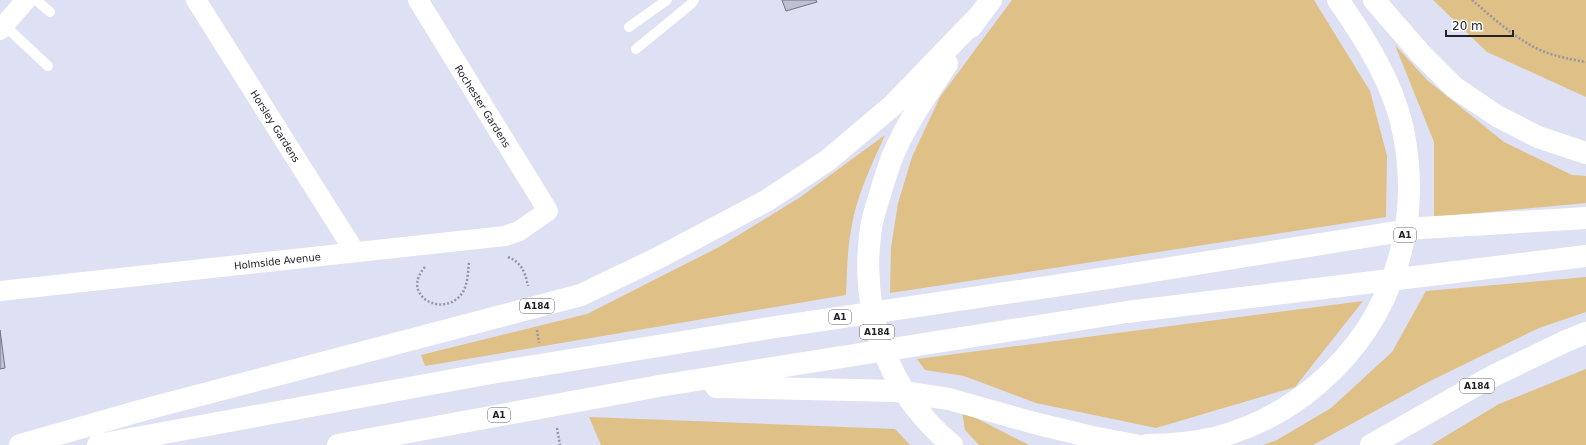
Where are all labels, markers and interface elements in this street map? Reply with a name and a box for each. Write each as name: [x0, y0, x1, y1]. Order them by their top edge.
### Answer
scale bar: [1446, 12, 1513, 38]
text: 20 m: [1452, 19, 1483, 33]
street label: Rochester Gardens: [453, 63, 512, 149]
street label: Horsley Gardens: [248, 88, 302, 164]
road number: A1: [1394, 228, 1416, 242]
street label: Holmside Avenue: [234, 251, 321, 271]
road number: A184: [520, 299, 554, 313]
road number: A1: [829, 310, 851, 324]
road number: A184: [860, 325, 894, 339]
road number: A184: [1460, 379, 1494, 393]
road number: A1: [488, 408, 510, 422]

